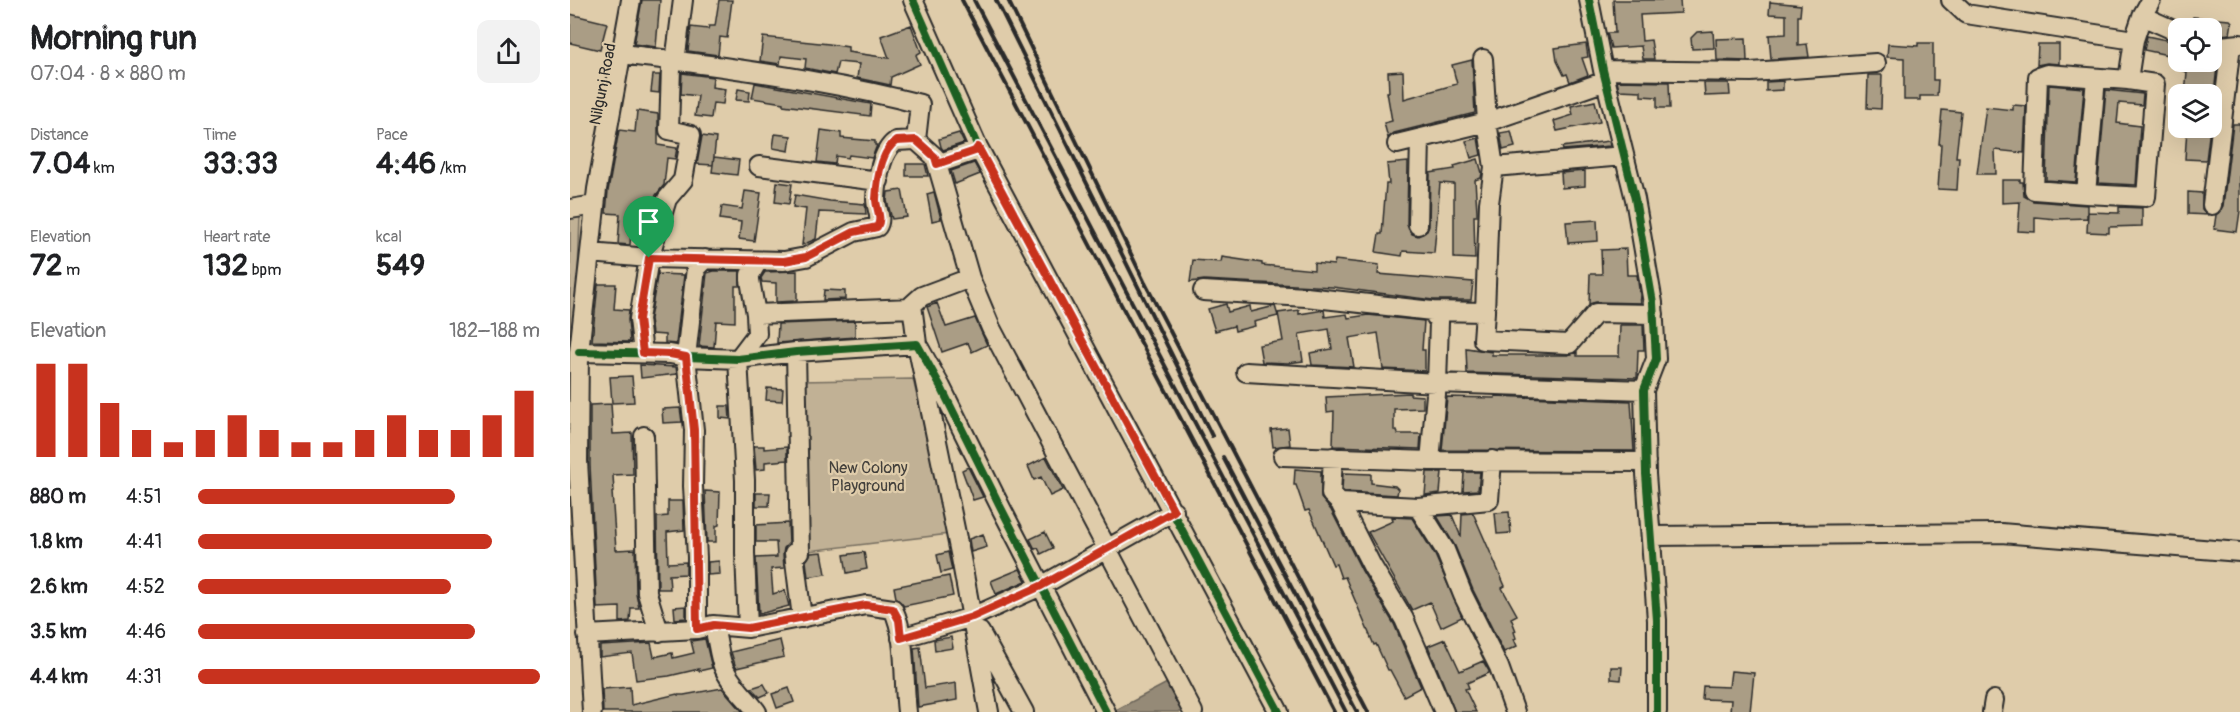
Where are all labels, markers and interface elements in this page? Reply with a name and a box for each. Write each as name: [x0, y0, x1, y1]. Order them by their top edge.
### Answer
text: Morning run: [30, 18, 197, 59]
map controls: [2168, 18, 2222, 138]
button: locate: [2168, 18, 2222, 72]
button: share: [477, 20, 540, 83]
street label: Nilgunj Road: [585, 41, 621, 127]
text: 07:04 · 8 × 880 m: [30, 61, 186, 86]
button: layers: [2168, 84, 2222, 138]
text: Distance: [30, 125, 89, 145]
text: Time: [203, 125, 236, 145]
text: Pace: [376, 125, 408, 145]
text: 7.04: [30, 145, 90, 182]
text: 33:33: [203, 145, 278, 182]
text: 4:46: [376, 145, 436, 182]
text: km: [90, 158, 115, 178]
text: /km: [436, 158, 466, 178]
pin: [623, 196, 674, 258]
icon: arrive: [632, 205, 665, 238]
text: Elevation: [30, 227, 91, 247]
text: Heart rate: [203, 227, 270, 247]
text: kcal: [376, 227, 402, 247]
text: 72: [30, 247, 63, 284]
text: 132: [203, 247, 248, 284]
text: 549: [376, 247, 425, 284]
text: m: [63, 260, 80, 280]
text: bpm: [248, 260, 281, 280]
text: Elevation: [30, 318, 106, 343]
text: 182–188 m: [449, 318, 540, 343]
park label: New Colony Playground: [828, 458, 908, 496]
text: 880 m: [30, 484, 86, 509]
text: 4:51: [126, 484, 162, 509]
text: 1.8 km: [30, 529, 83, 554]
text: 4:41: [126, 529, 162, 554]
text: 2.6 km: [30, 574, 88, 599]
text: 4:52: [126, 574, 165, 599]
text: 3.5 km: [30, 619, 87, 644]
text: 4:46: [126, 619, 166, 644]
text: 4.4 km: [30, 664, 88, 689]
text: 4:31: [126, 664, 162, 689]

